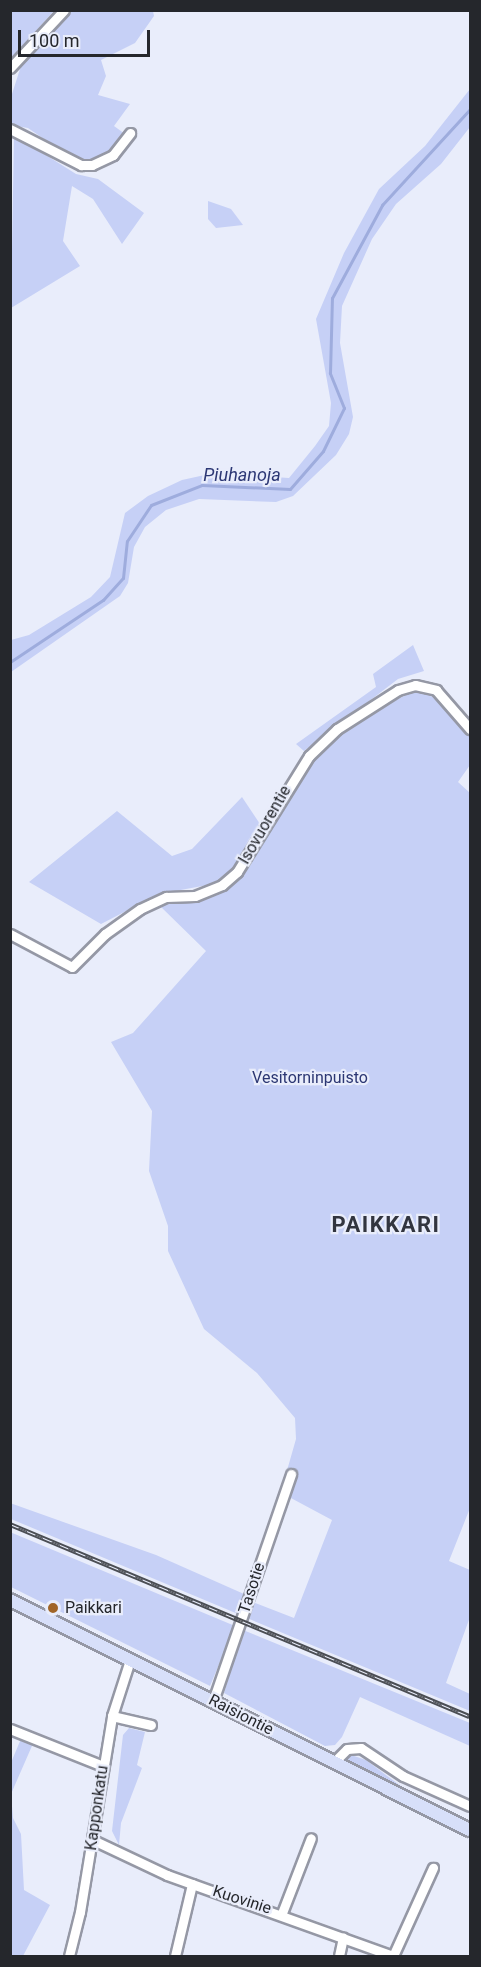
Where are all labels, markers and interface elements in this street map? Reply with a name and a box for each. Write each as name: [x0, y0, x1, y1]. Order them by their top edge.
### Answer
scale bar: [21, 18, 153, 56]
text: 100 m: [29, 30, 80, 51]
water label: Piuhanoja: [203, 464, 281, 486]
street label: Isovuorentie: [235, 782, 295, 868]
park label: Vesitorninpuisto: [252, 1068, 368, 1088]
district label: PAIKKARI: [332, 1212, 440, 1238]
street label: Tasotie: [235, 1560, 269, 1616]
place label: Paikkari: [65, 1598, 122, 1618]
marker: Paikkari: [46, 1601, 60, 1615]
street label: Raisiontie: [205, 1691, 277, 1739]
street label: Kapponkatu: [82, 1764, 112, 1852]
street label: Kuovinie: [210, 1882, 274, 1918]

